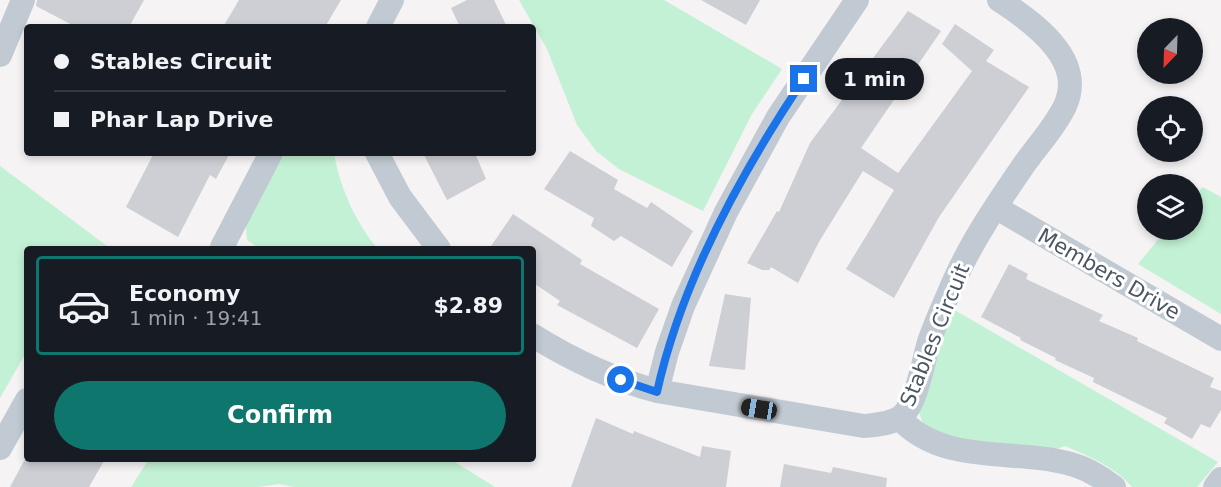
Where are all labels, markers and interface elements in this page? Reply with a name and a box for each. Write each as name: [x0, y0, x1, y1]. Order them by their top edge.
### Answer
north arrow: [1137, 18, 1203, 84]
map controls: [1137, 18, 1203, 240]
text: Stables Circuit: [90, 49, 271, 74]
callout: 1 min: [825, 58, 924, 100]
route end: [790, 65, 817, 92]
text: 1 min: [843, 67, 906, 91]
button: locate: [1137, 96, 1203, 162]
text: Phar Lap Drive: [90, 107, 273, 132]
button: layers: [1137, 174, 1203, 240]
street label: Members Drive: [1034, 224, 1184, 324]
street label: Stables Circuit: [895, 260, 975, 410]
icon: car: [57, 279, 111, 333]
text: Economy: [129, 281, 240, 306]
text: $2.89: [433, 293, 503, 318]
text: 1 min · 19:41: [129, 306, 263, 330]
route start: [607, 366, 634, 393]
button: Confirm: [54, 381, 506, 450]
car: [740, 397, 778, 421]

